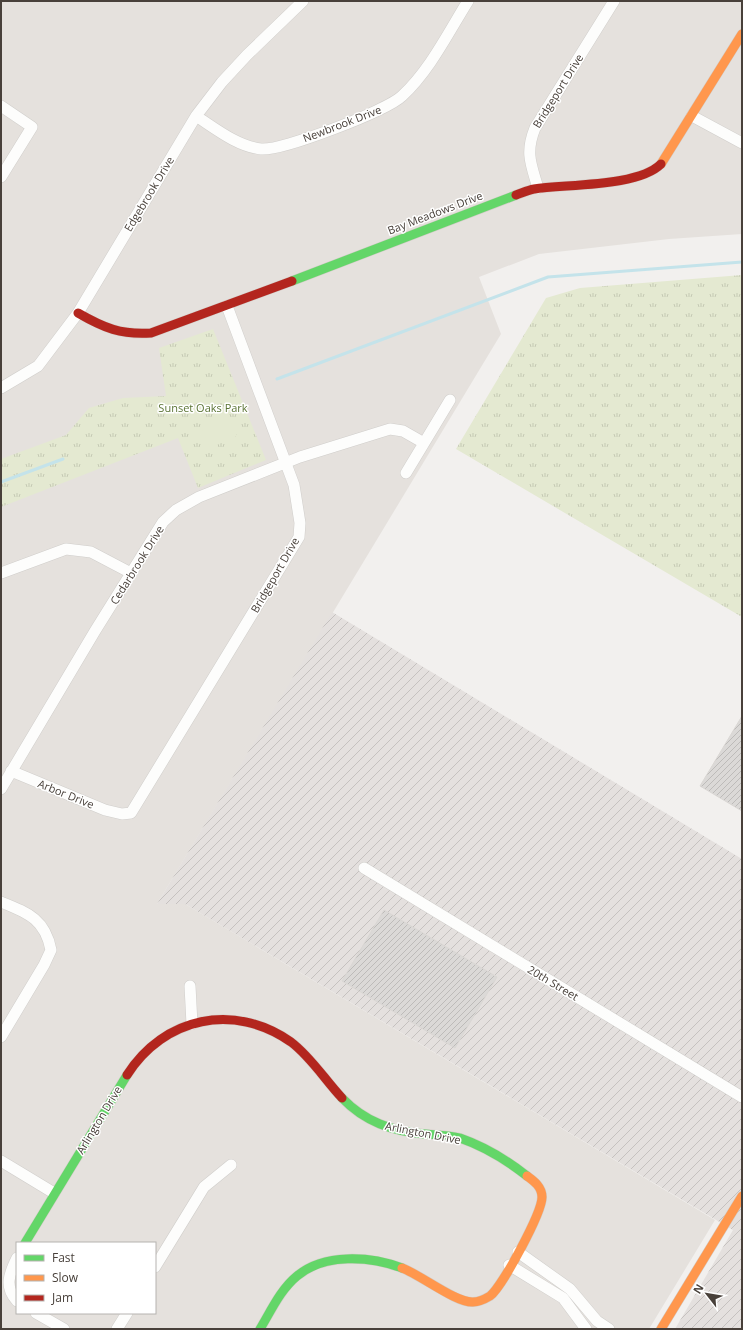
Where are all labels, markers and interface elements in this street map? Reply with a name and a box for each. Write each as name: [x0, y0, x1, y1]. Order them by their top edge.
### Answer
street label: Bridgeport Drive: [529, 51, 586, 131]
street label: Newbrook Drive: [300, 102, 383, 145]
street label: Edgebrook Drive: [120, 153, 177, 234]
street label: Bay Meadows Drive: [385, 187, 485, 238]
park label: Sunset Oaks Park: [158, 400, 248, 415]
street label: Cedarbrook Drive: [106, 522, 167, 607]
street label: Bridgeport Drive: [247, 534, 302, 615]
street label: Arbor Drive: [36, 776, 96, 812]
street label: 20th Street: [525, 962, 582, 1004]
street label: Arlington Drive: [72, 1083, 125, 1157]
street label: Arlington Drive: [384, 1118, 462, 1147]
legend: [16, 1242, 156, 1314]
text: Fast: [52, 1249, 75, 1266]
text: Slow: [52, 1269, 79, 1286]
north arrow: [687, 1274, 727, 1314]
text: N: [689, 1281, 707, 1296]
text: Jam: [51, 1289, 73, 1306]

